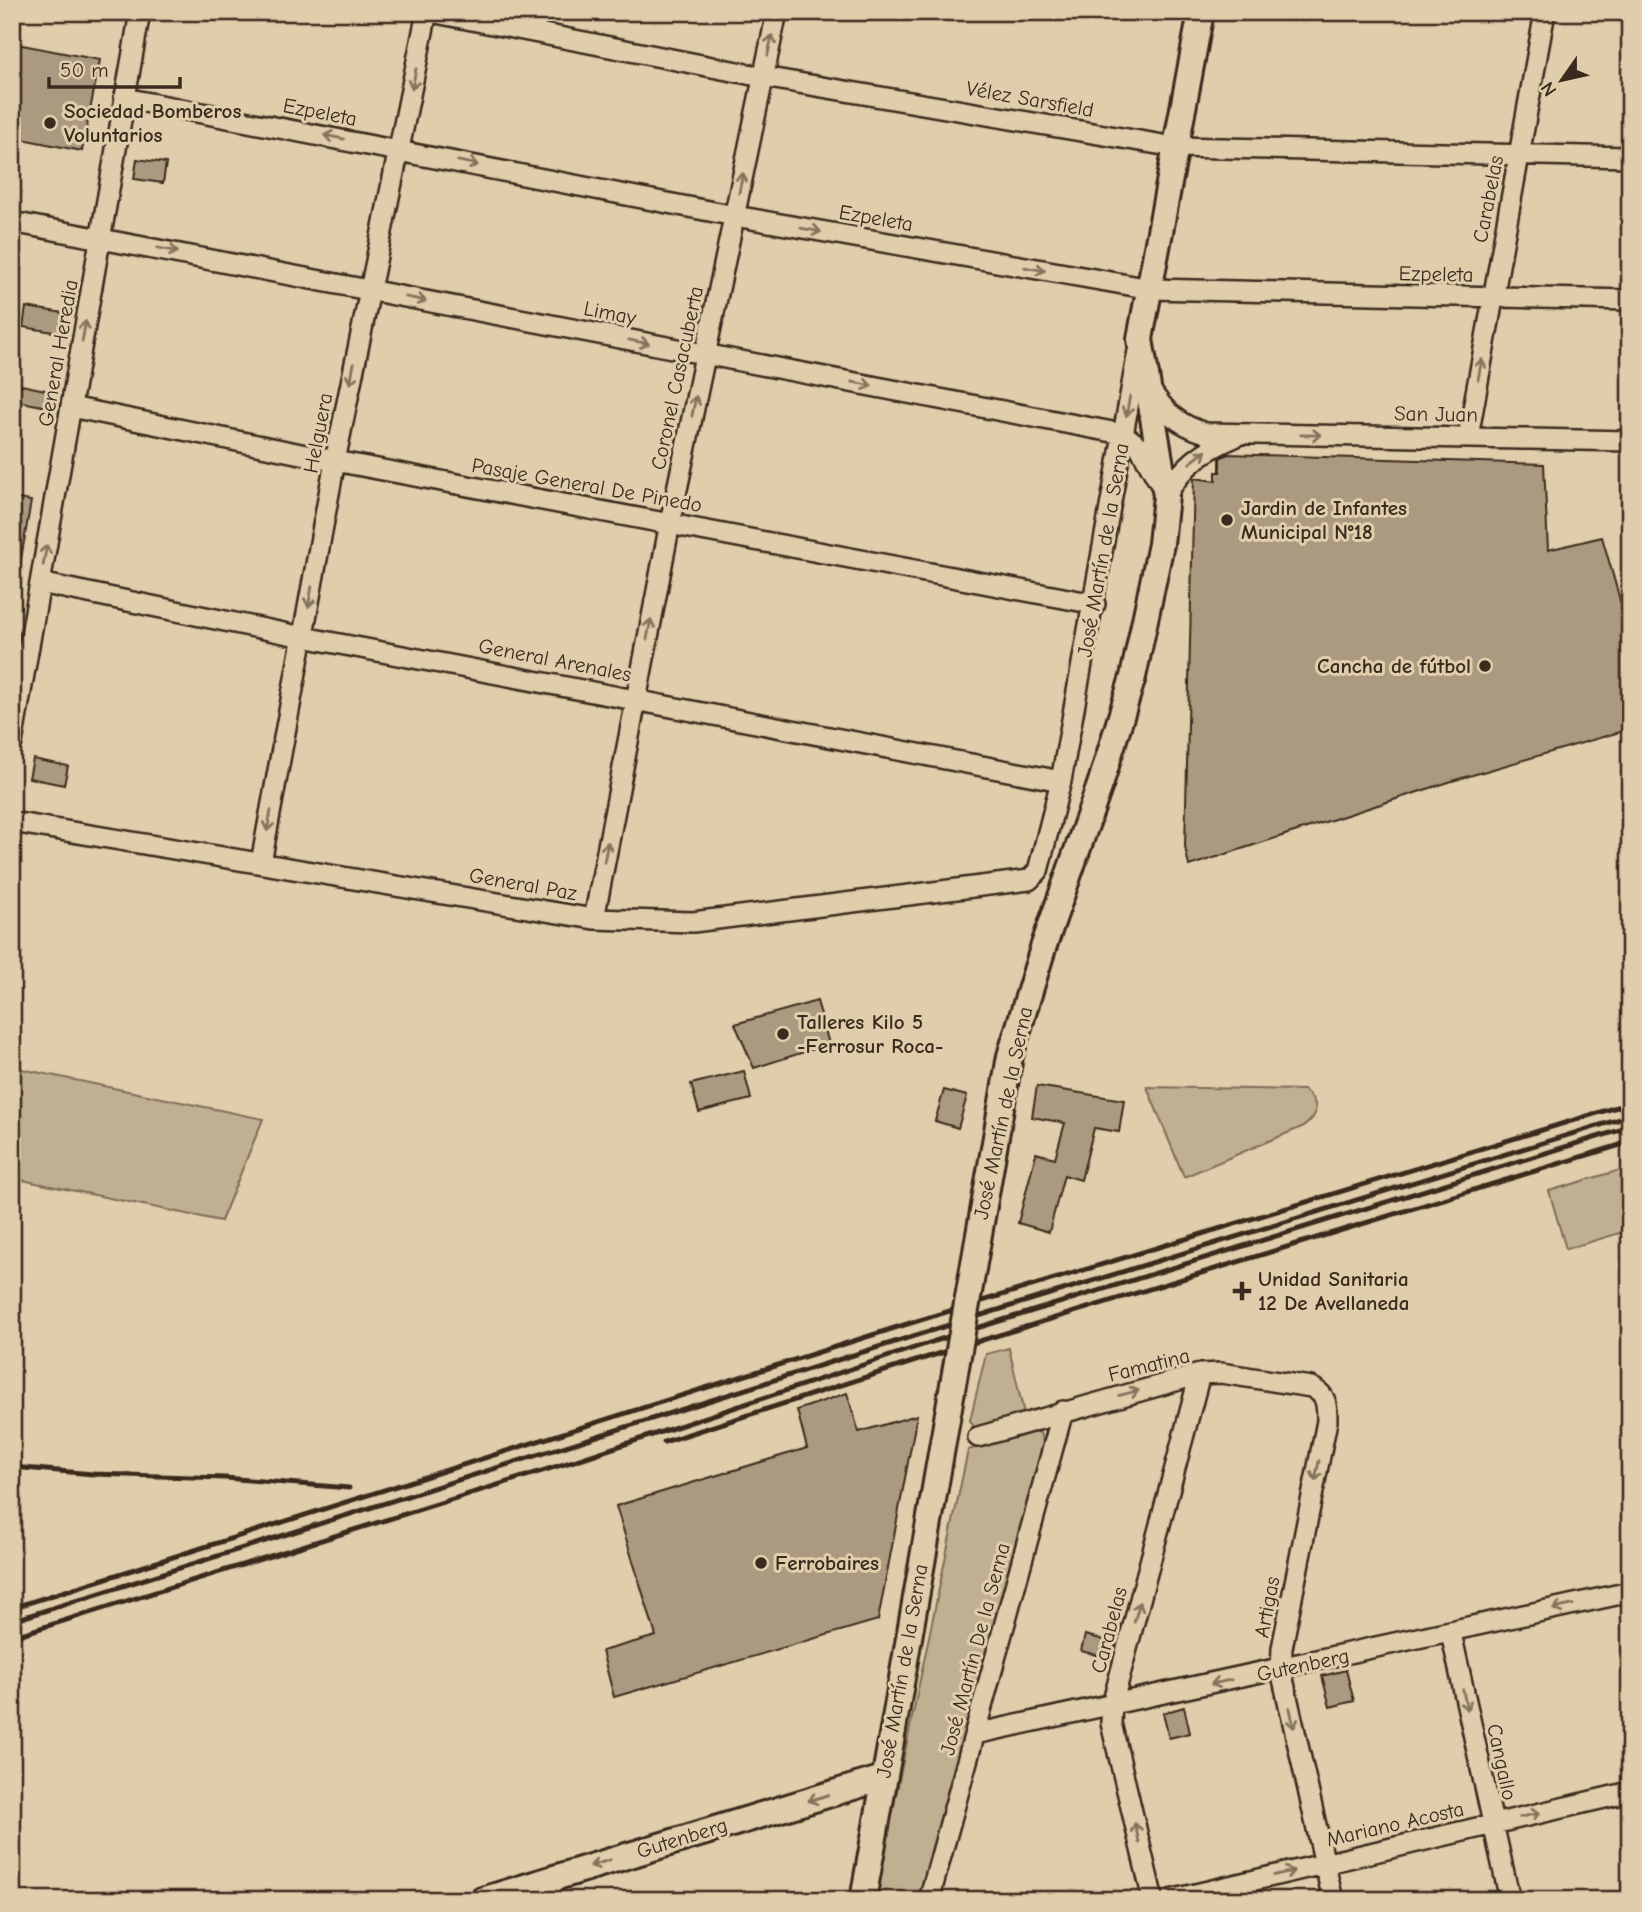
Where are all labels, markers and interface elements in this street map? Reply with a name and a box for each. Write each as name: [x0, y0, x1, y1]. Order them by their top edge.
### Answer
one-way arrow: [764, 34, 778, 57]
scale bar: [49, 46, 180, 90]
north arrow: [1526, 46, 1596, 116]
text: 50 m: [60, 58, 109, 82]
one-way arrow: [407, 67, 420, 90]
street label: Vélez Sarsfield: [964, 76, 1096, 122]
text: N: [1536, 78, 1561, 100]
street label: Ezpeleta: [281, 93, 359, 131]
place label: Sociedad Bomberos Voluntarios: [64, 99, 241, 147]
marker: Sociedad Bomberos Voluntarios: [42, 115, 58, 131]
one-way arrow: [323, 130, 346, 144]
street label: Carabelas: [1468, 153, 1508, 245]
one-way arrow: [456, 157, 479, 171]
one-way arrow: [735, 172, 749, 195]
street label: Ezpeleta: [837, 200, 915, 236]
one-way arrow: [799, 223, 822, 237]
one-way arrow: [156, 244, 179, 258]
street label: Ezpeleta: [1398, 261, 1474, 287]
one-way arrow: [1023, 263, 1046, 276]
street label: General Heredia: [33, 278, 83, 428]
street label: Coronel Casacuberta: [646, 284, 708, 472]
one-way arrow: [404, 292, 427, 306]
street label: Limay: [582, 296, 639, 330]
one-way arrow: [78, 320, 92, 343]
one-way arrow: [627, 335, 650, 349]
one-way arrow: [1474, 358, 1487, 381]
one-way arrow: [345, 362, 359, 385]
one-way arrow: [850, 378, 873, 392]
street label: Helguera: [298, 391, 338, 475]
one-way arrow: [1121, 394, 1134, 417]
one-way arrow: [688, 395, 702, 418]
street label: San Juan: [1394, 401, 1478, 427]
one-way arrow: [1299, 428, 1322, 442]
street label: José Martín de la Serna: [1072, 441, 1134, 659]
one-way arrow: [1188, 450, 1206, 465]
street label: Pasaje General De Pinedo: [470, 453, 704, 517]
place label: Jardin de Infantes Municipal N°18: [1241, 496, 1407, 544]
marker: Jardin de Infantes Municipal N°18: [1219, 512, 1235, 528]
one-way arrow: [39, 544, 52, 567]
one-way arrow: [303, 586, 317, 608]
one-way arrow: [643, 618, 656, 641]
street label: General Arenales: [477, 633, 633, 687]
place label: Cancha de fútbol: [1317, 654, 1471, 678]
marker: Cancha de fútbol: [1477, 658, 1493, 674]
one-way arrow: [262, 809, 275, 832]
one-way arrow: [600, 841, 614, 864]
street label: General Paz: [467, 863, 579, 905]
street label: José Martín de la Serna: [969, 1004, 1037, 1222]
place label: Talleres Kilo 5 -Ferrosur Roca-: [797, 1010, 944, 1058]
marker: Talleres Kilo 5 -Ferrosur Roca-: [775, 1026, 791, 1042]
place label: Unidad Sanitaria 12 De Avellaneda: [1258, 1267, 1409, 1315]
marker: Unidad Sanitaria 12 De Avellaneda: [1232, 1281, 1252, 1301]
street label: Famatina: [1106, 1343, 1192, 1387]
one-way arrow: [1117, 1386, 1140, 1399]
one-way arrow: [1309, 1459, 1323, 1482]
street label: José Martín De la Serna: [935, 1540, 1015, 1758]
place label: Ferrobaires: [775, 1551, 879, 1575]
marker: Ferrobaires: [753, 1555, 769, 1571]
street label: José Martín de la Serna: [871, 1562, 933, 1780]
street label: Artigas: [1249, 1574, 1285, 1640]
street label: Carabelas: [1086, 1584, 1132, 1676]
one-way arrow: [1131, 1601, 1144, 1624]
one-way arrow: [1552, 1601, 1575, 1615]
street label: Gutenberg: [1255, 1644, 1351, 1686]
one-way arrow: [1210, 1676, 1233, 1690]
one-way arrow: [1460, 1688, 1473, 1710]
one-way arrow: [1286, 1706, 1299, 1729]
street label: Cangallo: [1482, 1722, 1522, 1802]
one-way arrow: [807, 1792, 829, 1805]
street label: Mariano Acosta: [1324, 1797, 1466, 1851]
one-way arrow: [1518, 1808, 1541, 1822]
street label: Gutenberg: [634, 1813, 730, 1863]
one-way arrow: [1130, 1822, 1143, 1845]
one-way arrow: [589, 1857, 611, 1870]
one-way arrow: [1272, 1866, 1295, 1879]

